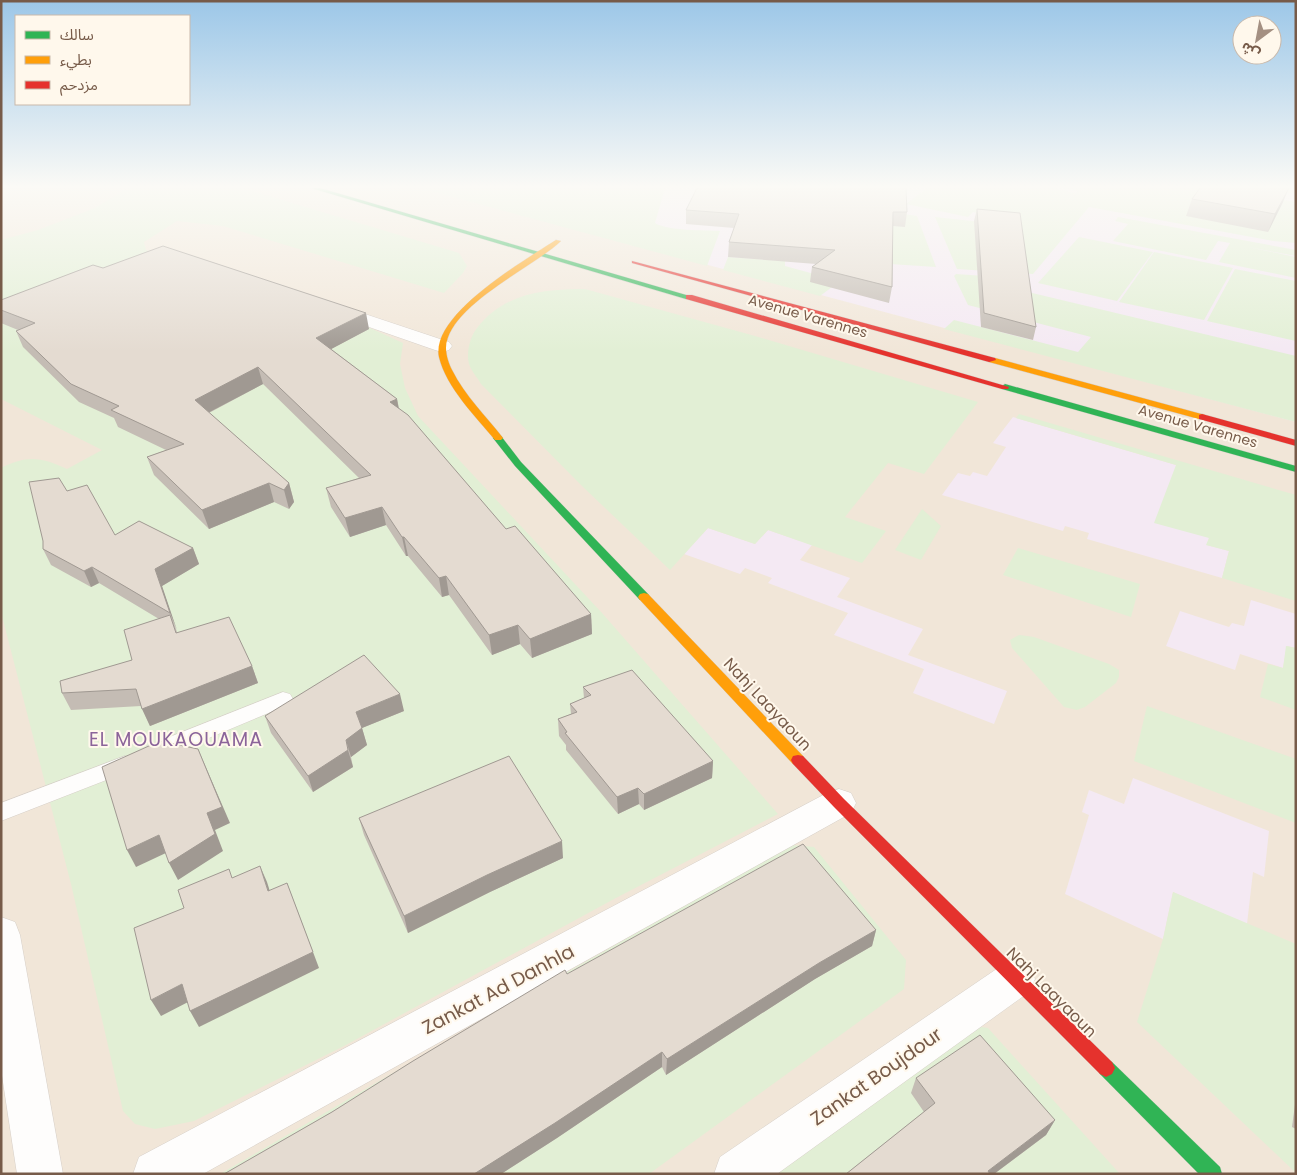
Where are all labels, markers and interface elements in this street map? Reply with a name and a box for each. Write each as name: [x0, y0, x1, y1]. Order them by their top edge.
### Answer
legend: [15, 15, 190, 105]
north arrow: [1232, 15, 1282, 65]
text: سالك: [60, 24, 94, 45]
text: ش: [1237, 37, 1264, 65]
text: بطيء: [60, 49, 92, 71]
text: مزدحم: [60, 74, 98, 96]
street label: Avenue Varennes: [746, 289, 870, 343]
street label: Avenue Varennes: [1136, 399, 1260, 453]
street label: Nahj Laayaoun: [718, 653, 817, 756]
district label: EL MOUKAOUAMA: [89, 726, 263, 753]
street label: Zankat Ad Danhla: [417, 938, 579, 1041]
street label: Nahj Laayaoun: [1001, 942, 1102, 1043]
street label: Zankat Boujdour: [805, 1021, 947, 1132]

